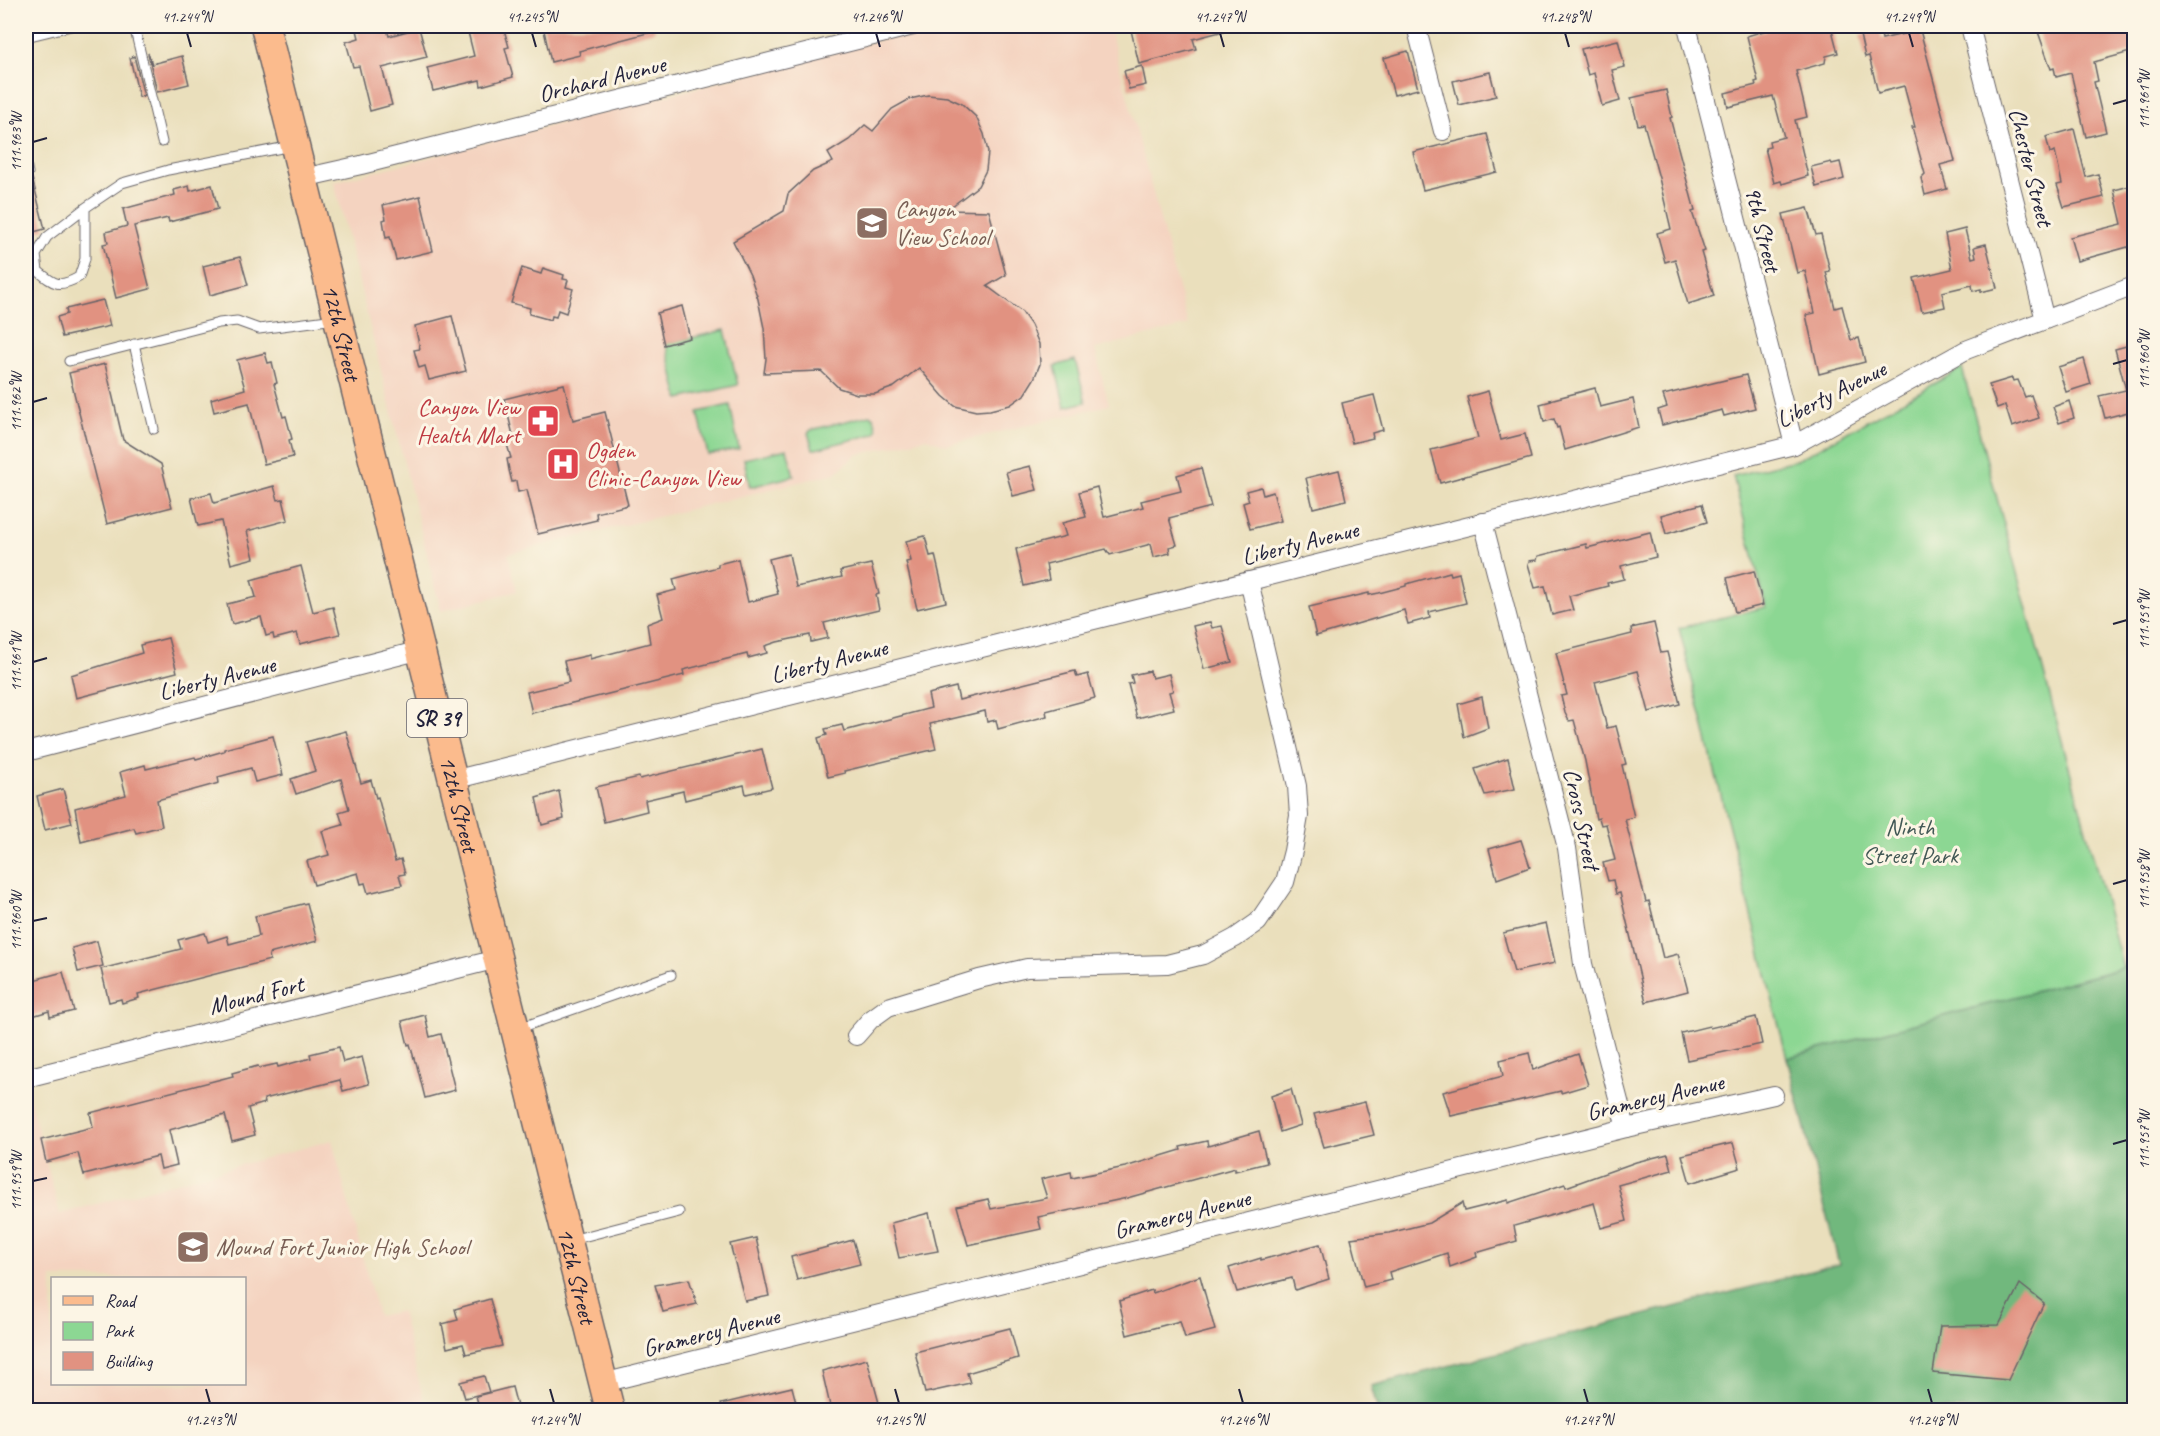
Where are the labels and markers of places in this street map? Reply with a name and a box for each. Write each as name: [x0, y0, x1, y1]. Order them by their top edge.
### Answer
place label: Canyon View School: [895, 194, 993, 252]
school or university icon: Canyon View School: [854, 205, 890, 241]
place label: Canyon View Health Mart: [417, 392, 522, 450]
pharmacy icon: Canyon View Health Mart: [525, 403, 561, 439]
place label: Ogden Clinic-Canyon View: [586, 435, 742, 493]
hospital icon: Ogden Clinic-Canyon View: [545, 446, 581, 482]
school or university icon: Mound Fort Junior High School: [175, 1229, 211, 1265]
place label: Mound Fort Junior High School: [216, 1232, 473, 1262]

